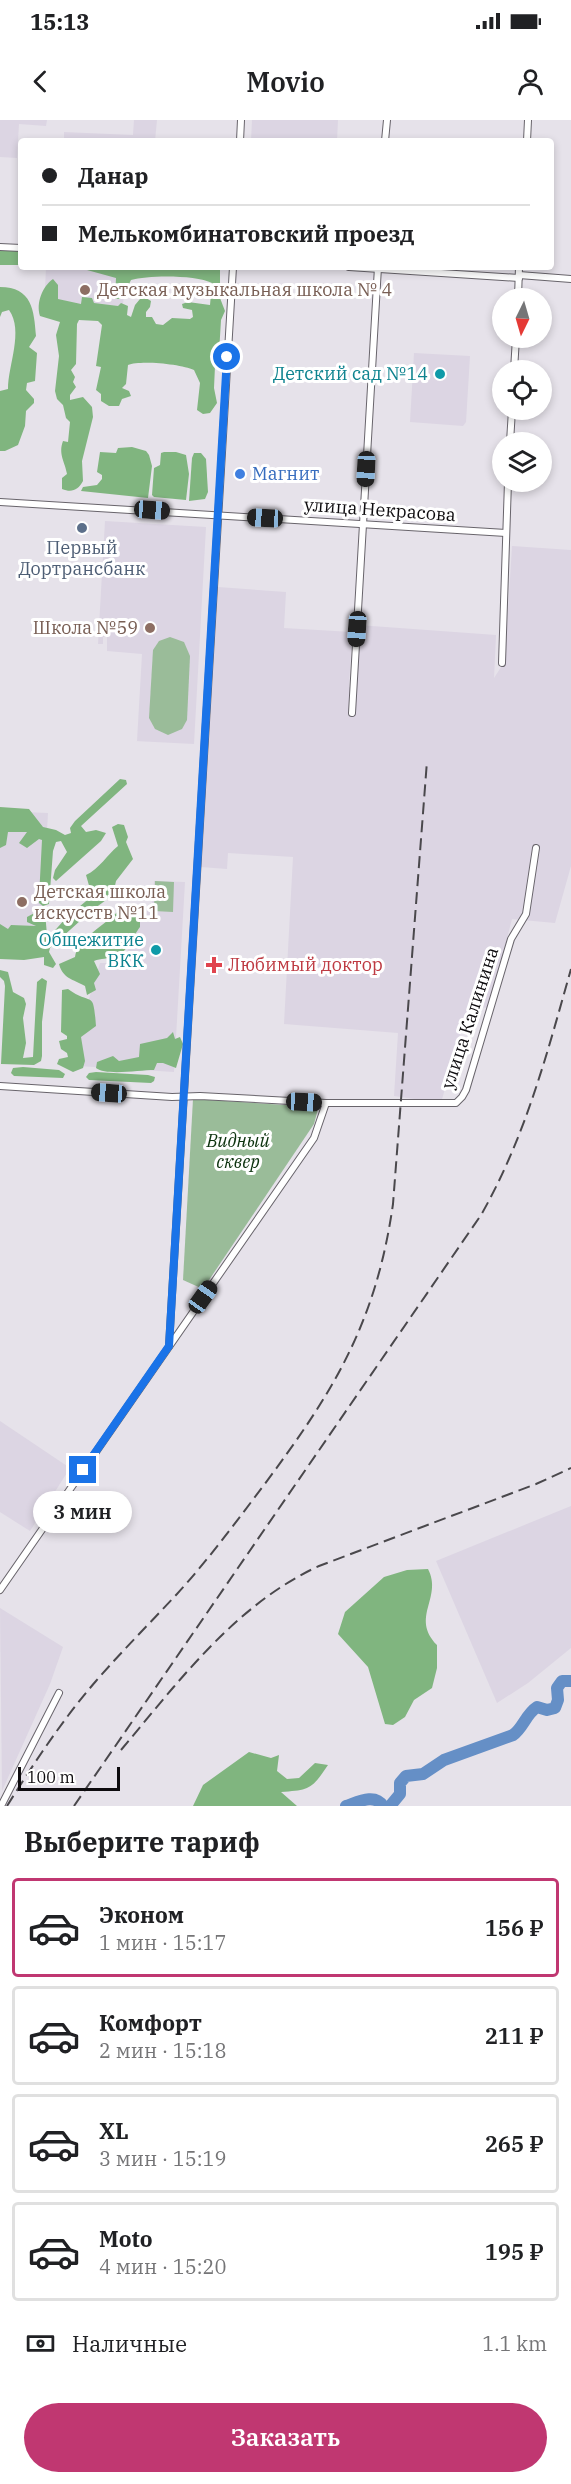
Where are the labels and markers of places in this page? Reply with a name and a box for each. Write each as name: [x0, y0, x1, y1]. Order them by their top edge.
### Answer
place label: Детская музыкальная школа № 4: [97, 278, 392, 301]
marker: Детская музыкальная школа № 4: [78, 283, 92, 297]
place label: Детский сад №14: [273, 362, 428, 385]
marker: Детский сад №14: [433, 367, 447, 381]
place label: Магнит: [252, 462, 319, 485]
marker: Магнит: [233, 467, 247, 481]
marker: Первый Дортрансбанк: [75, 521, 89, 535]
place label: Первый Дортрансбанк: [18, 536, 146, 580]
place label: Школа №59: [33, 616, 138, 639]
marker: Школа №59: [143, 621, 157, 635]
place label: Детская школа искусств №11: [34, 880, 166, 924]
marker: Детская школа искусств №11: [15, 895, 29, 909]
place label: Общежитие ВКК: [39, 928, 145, 972]
marker: Общежитие ВКК: [149, 943, 163, 957]
place label: Любимый доктор: [228, 953, 383, 976]
marker: Любимый доктор: [205, 956, 223, 974]

